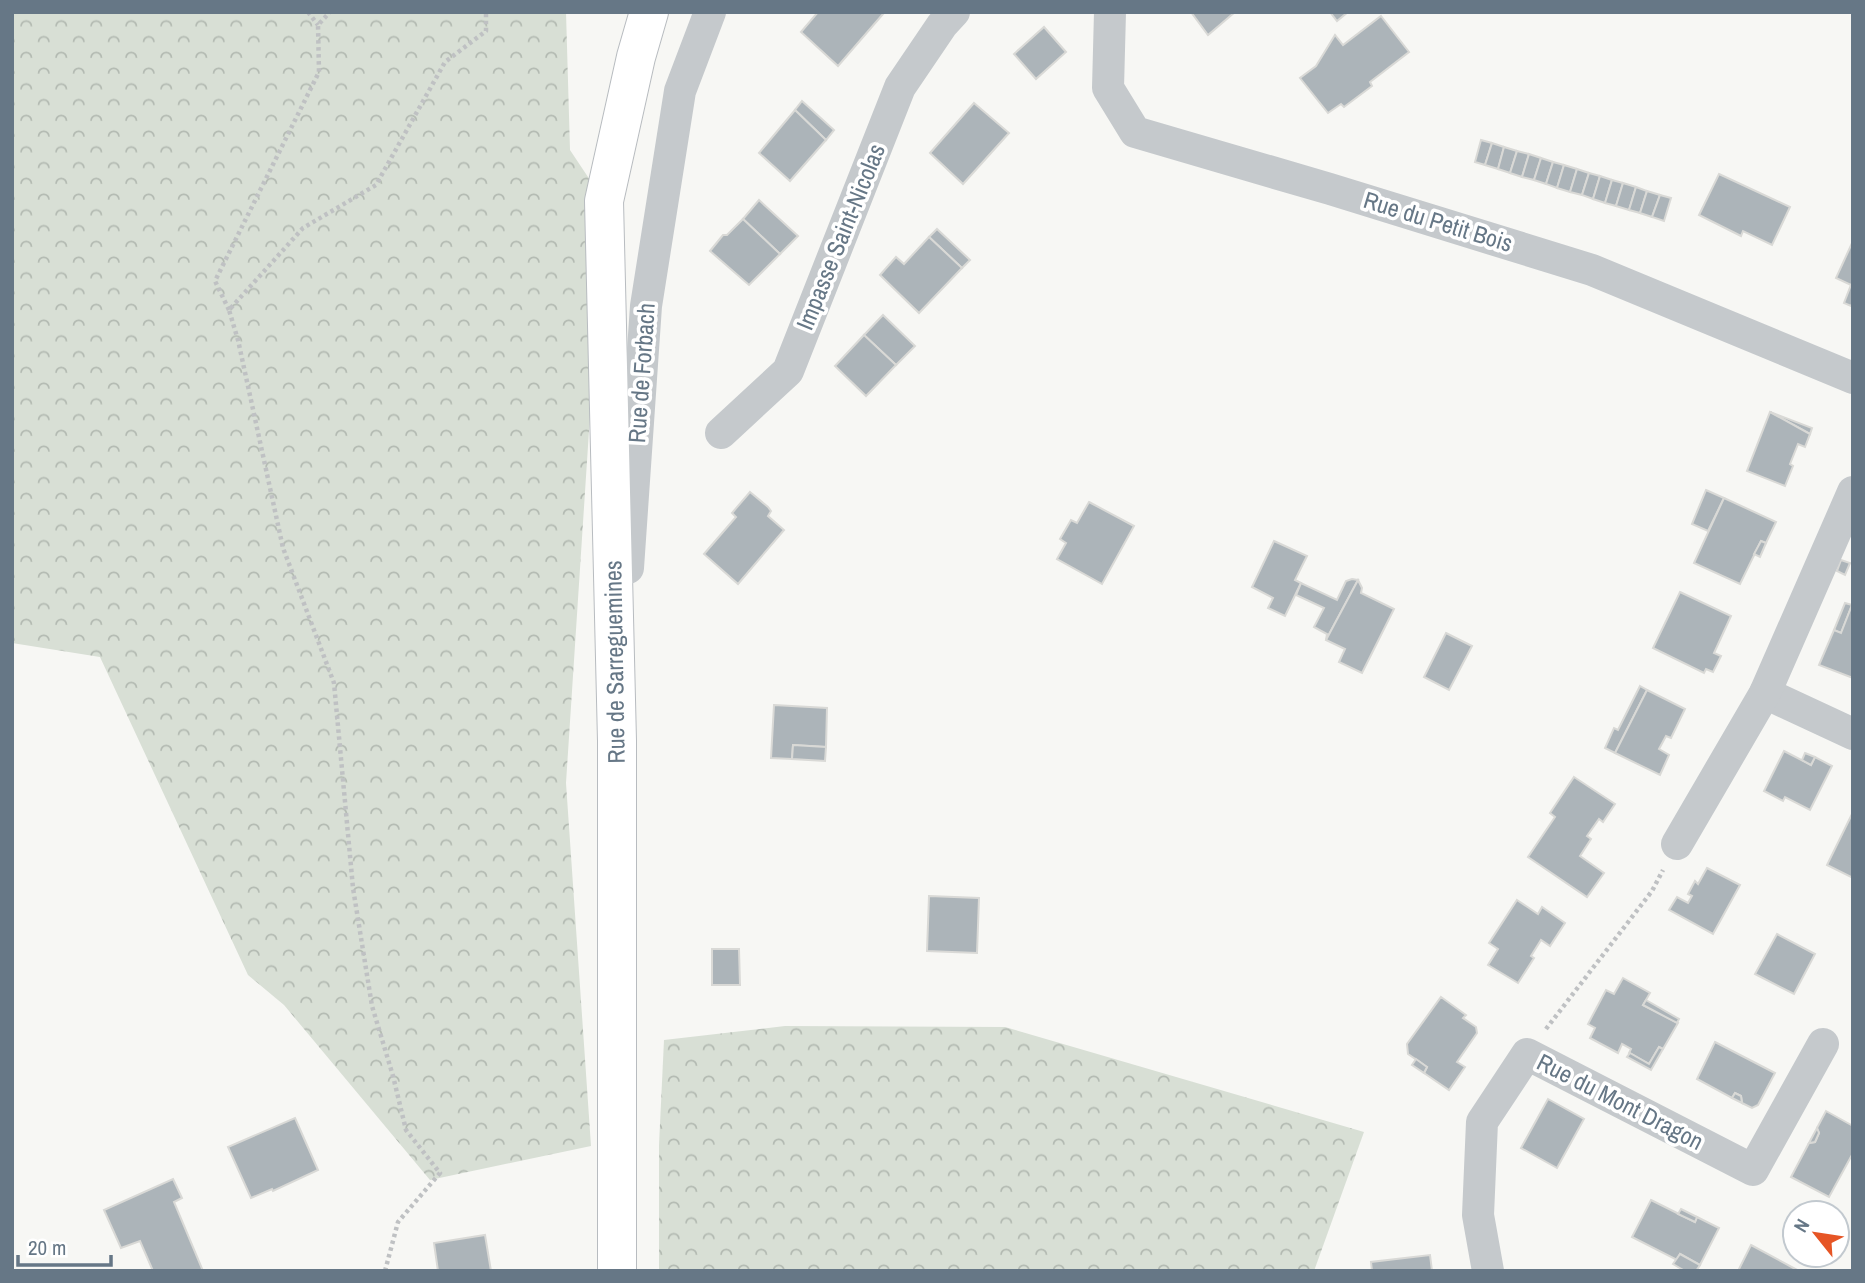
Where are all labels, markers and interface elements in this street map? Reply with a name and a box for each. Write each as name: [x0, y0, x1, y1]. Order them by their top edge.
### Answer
street label: Impasse Saint-Nicolas: [788, 139, 892, 334]
street label: Rue du Petit Bois: [1360, 183, 1517, 259]
street label: Rue de Forbach: [620, 302, 662, 444]
street label: Rue de Sarreguemines: [596, 560, 632, 764]
street label: Rue du Mont Dragon: [1532, 1045, 1709, 1157]
north arrow: [1781, 1199, 1851, 1269]
text: N: [1787, 1214, 1815, 1237]
scale bar: [18, 1224, 110, 1268]
text: 20 m: [28, 1233, 66, 1262]

